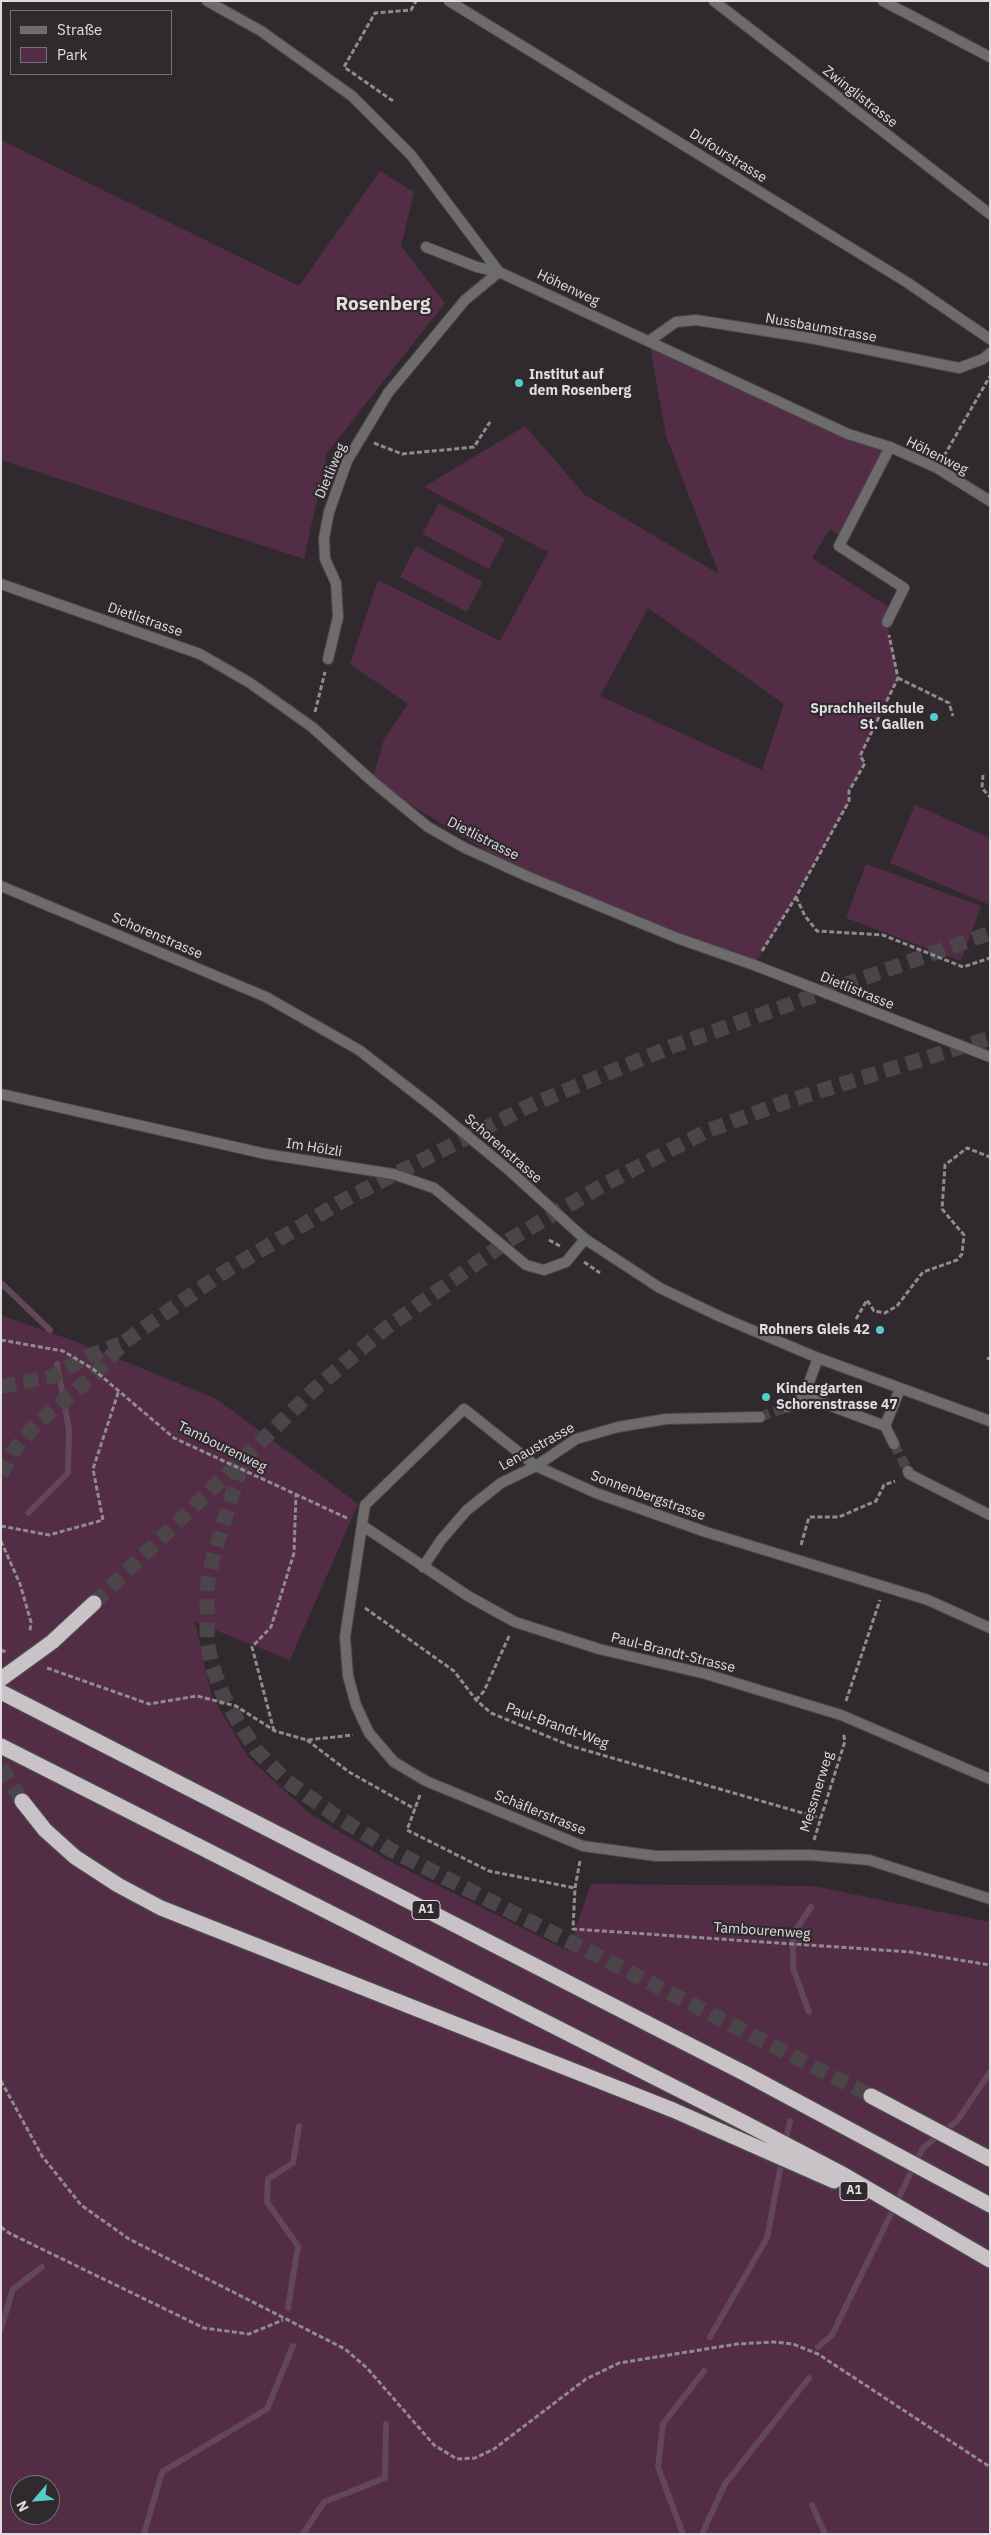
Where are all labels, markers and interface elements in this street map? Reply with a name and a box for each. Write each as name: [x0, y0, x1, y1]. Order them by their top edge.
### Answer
legend: [10, 10, 172, 75]
text: Straße: [57, 20, 102, 39]
text: Park: [57, 45, 87, 64]
street label: Zwinglistrasse: [819, 63, 901, 131]
street label: Dufourstrasse: [686, 126, 770, 186]
street label: Höhenweg: [534, 266, 602, 310]
district label: Rosenberg: [336, 294, 430, 316]
street label: Nussbaumstrasse: [764, 310, 878, 346]
place label: Institut auf dem Rosenberg: [529, 367, 631, 400]
marker: Institut auf dem Rosenberg: [513, 377, 525, 389]
street label: Höhenweg: [903, 433, 971, 479]
street label: Dietliweg: [312, 441, 350, 501]
street label: Dietlistrasse: [105, 599, 185, 641]
place label: Sprachheilschule St. Gallen: [810, 701, 924, 734]
marker: Sprachheilschule St. Gallen: [928, 711, 940, 723]
street label: Dietlistrasse: [444, 814, 522, 864]
street label: Schorenstrasse: [109, 909, 205, 963]
street label: Dietlistrasse: [818, 969, 896, 1013]
street label: Schorenstrasse: [461, 1111, 545, 1187]
street label: Im Hölzli: [285, 1135, 343, 1161]
place label: Rohners Gleis 42: [759, 1322, 870, 1338]
marker: Rohners Gleis 42: [874, 1324, 886, 1336]
place label: Kindergarten Schorenstrasse 47: [776, 1381, 898, 1414]
marker: Kindergarten Schorenstrasse 47: [760, 1391, 772, 1403]
street label: Tambourenweg: [175, 1418, 269, 1476]
street label: Lenaustrasse: [496, 1419, 578, 1475]
street label: Sonnenbergstrasse: [588, 1467, 708, 1525]
street label: Paul-Brandt-Strasse: [609, 1629, 737, 1677]
street label: Paul-Brandt-Weg: [503, 1700, 611, 1752]
street label: Messmerweg: [797, 1750, 837, 1834]
street label: Schäflerstrasse: [492, 1787, 588, 1839]
road number: A1: [412, 1900, 440, 1920]
street label: Tambourenweg: [713, 1919, 811, 1943]
road number: A1: [840, 2182, 868, 2200]
north arrow: [10, 2475, 60, 2525]
text: N: [12, 2498, 33, 2515]

